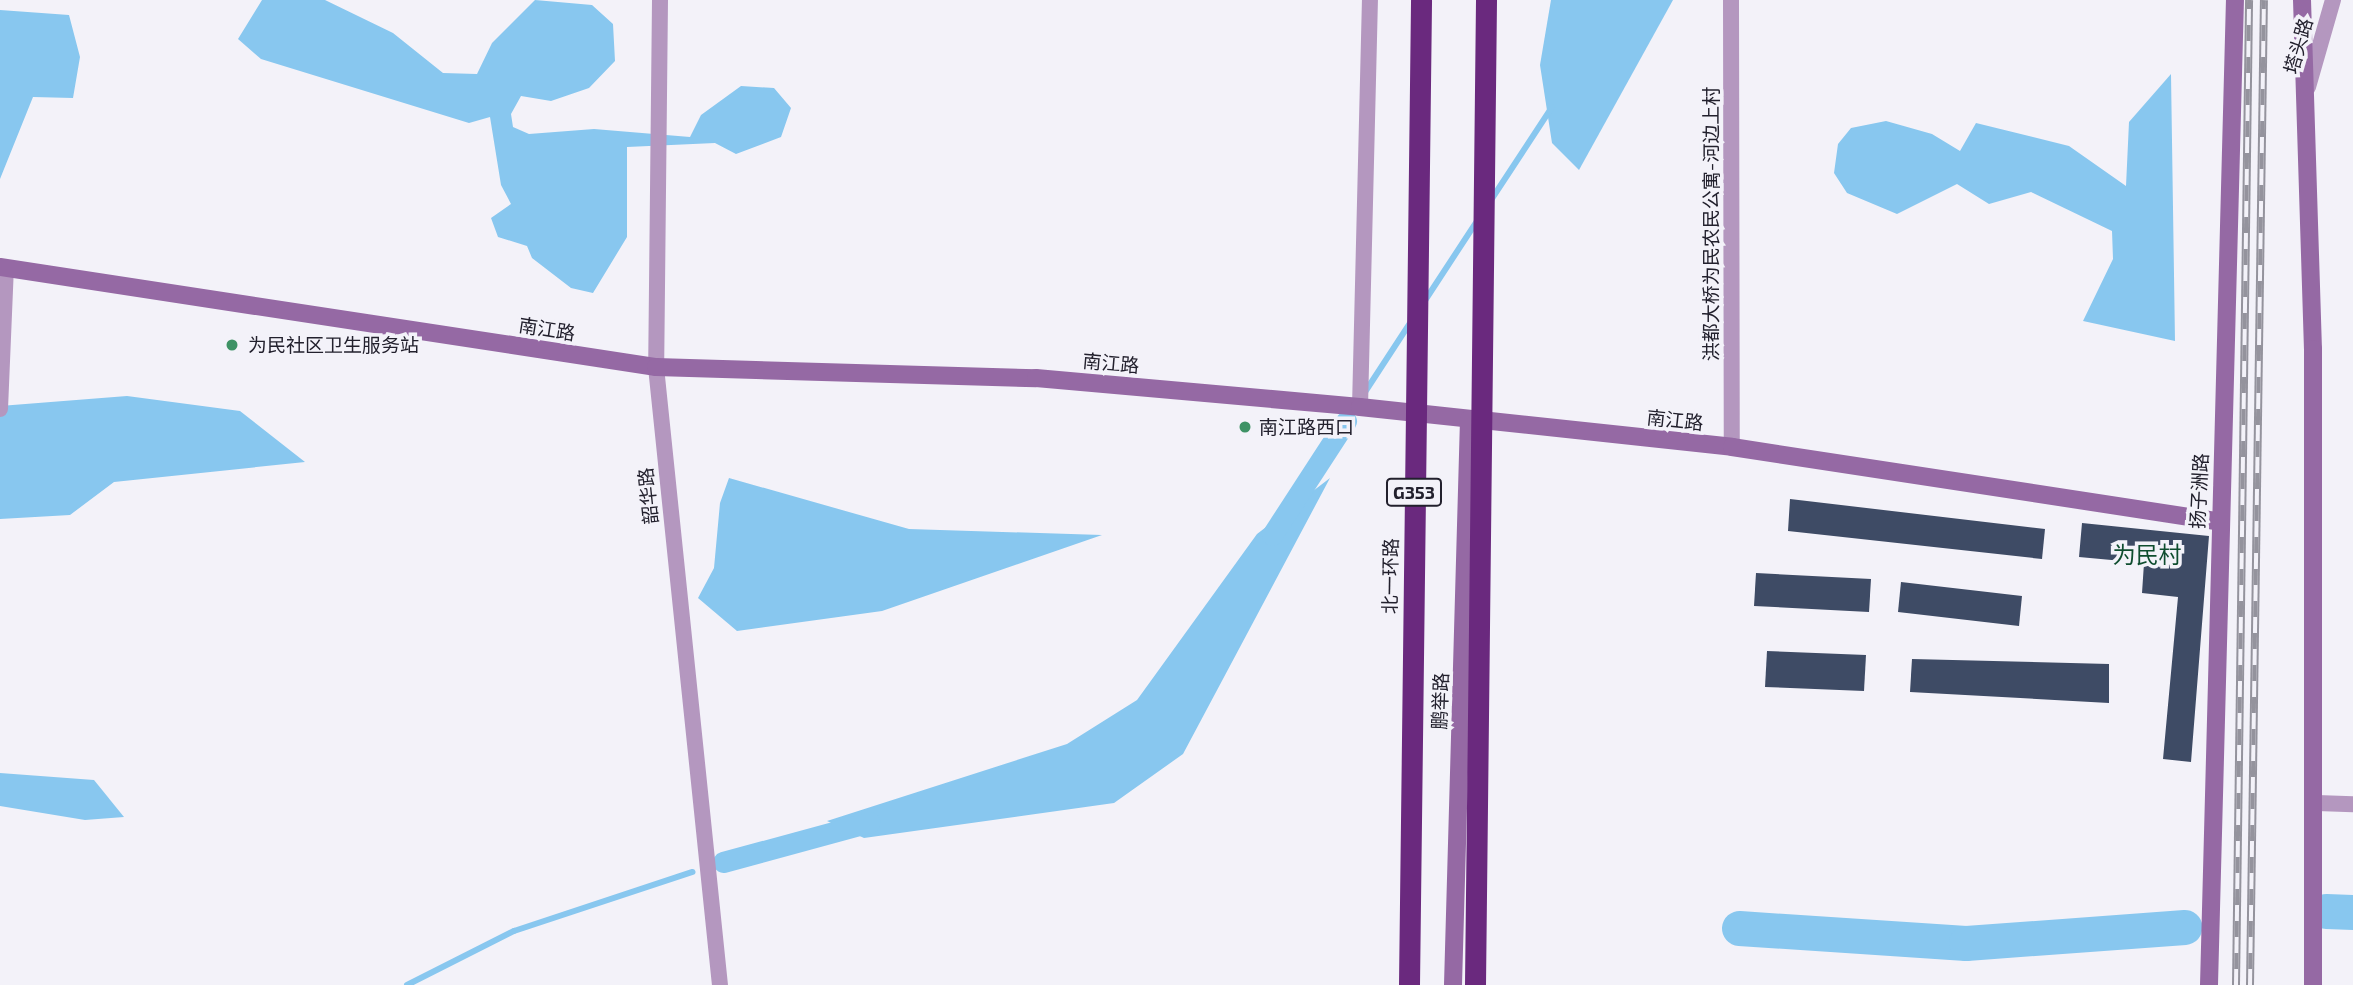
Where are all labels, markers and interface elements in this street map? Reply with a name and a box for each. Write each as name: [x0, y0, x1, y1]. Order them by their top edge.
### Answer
street label: 塔头路: [2279, 15, 2317, 77]
street label: 洪都大桥为民农民公寓-河边上村: [1700, 87, 1722, 361]
street label: 南江路: [517, 313, 577, 345]
place label: 为民社区卫生服务站: [248, 334, 419, 356]
marker: 为民社区卫生服务站: [222, 335, 242, 355]
street label: 南江路: [1082, 349, 1140, 377]
street label: 南江路: [1645, 406, 1705, 434]
place label: 南江路西口: [1259, 416, 1354, 438]
marker: 南江路西口: [1237, 419, 1253, 435]
street label: 扬子洲路: [2186, 452, 2212, 530]
street label: 韶华路: [634, 466, 662, 526]
road number: G353: [1384, 478, 1444, 506]
street label: 北一环路: [1378, 538, 1402, 614]
district label: 为民村: [2113, 540, 2181, 568]
street label: 鹏举路: [1428, 672, 1452, 730]

